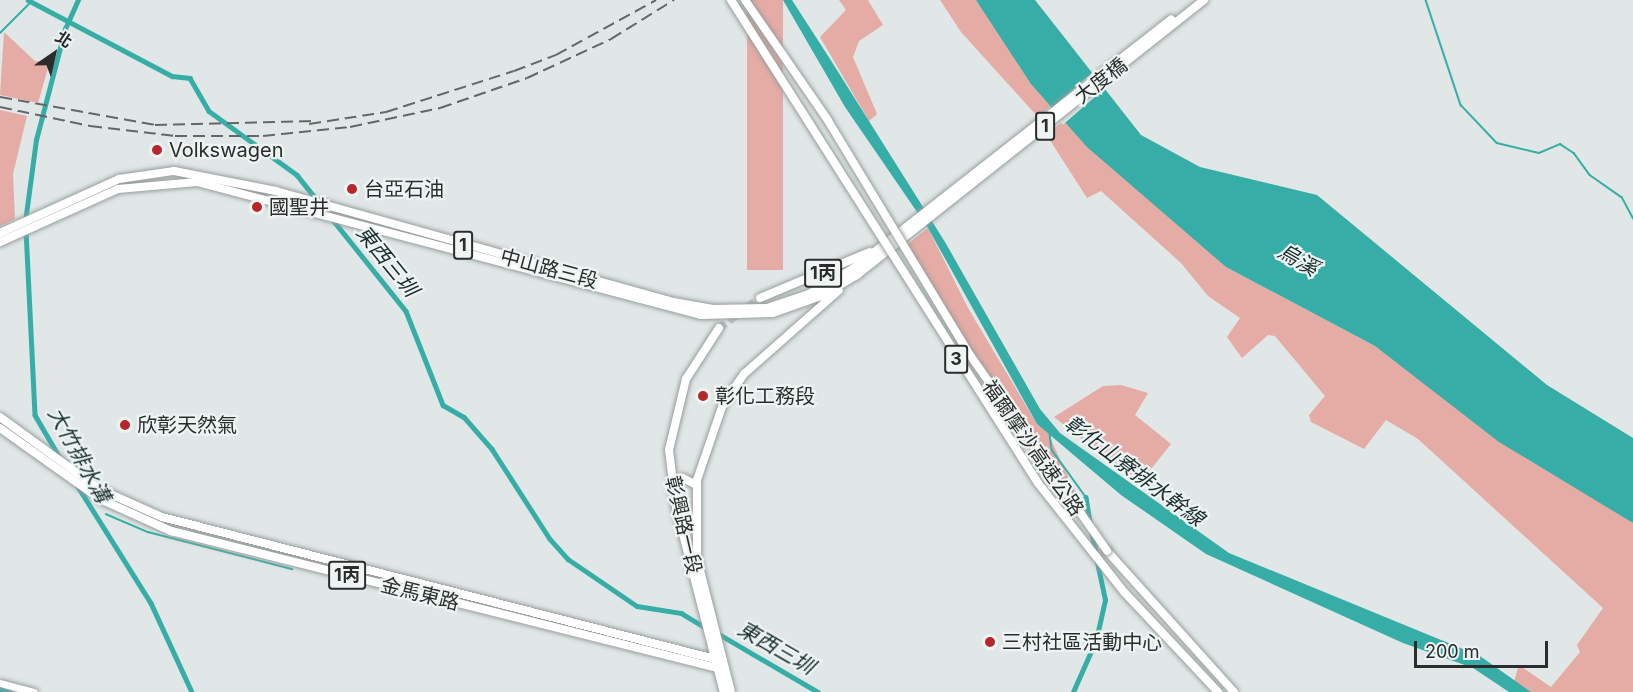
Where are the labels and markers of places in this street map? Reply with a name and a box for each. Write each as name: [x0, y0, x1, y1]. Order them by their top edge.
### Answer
place label: Volkswagen: [169, 138, 283, 162]
marker: Volkswagen: [150, 143, 164, 157]
place label: 台亞石油: [364, 177, 444, 201]
marker: 台亞石油: [345, 182, 359, 196]
place label: 國聖井: [269, 195, 329, 219]
marker: 國聖井: [250, 200, 264, 214]
place label: 彰化工務段: [715, 384, 815, 408]
marker: 彰化工務段: [696, 389, 710, 403]
place label: 欣彰天然氣: [137, 413, 237, 437]
marker: 欣彰天然氣: [118, 418, 132, 432]
place label: 三村社區活動中心: [1002, 630, 1162, 654]
marker: 三村社區活動中心: [983, 635, 997, 649]

